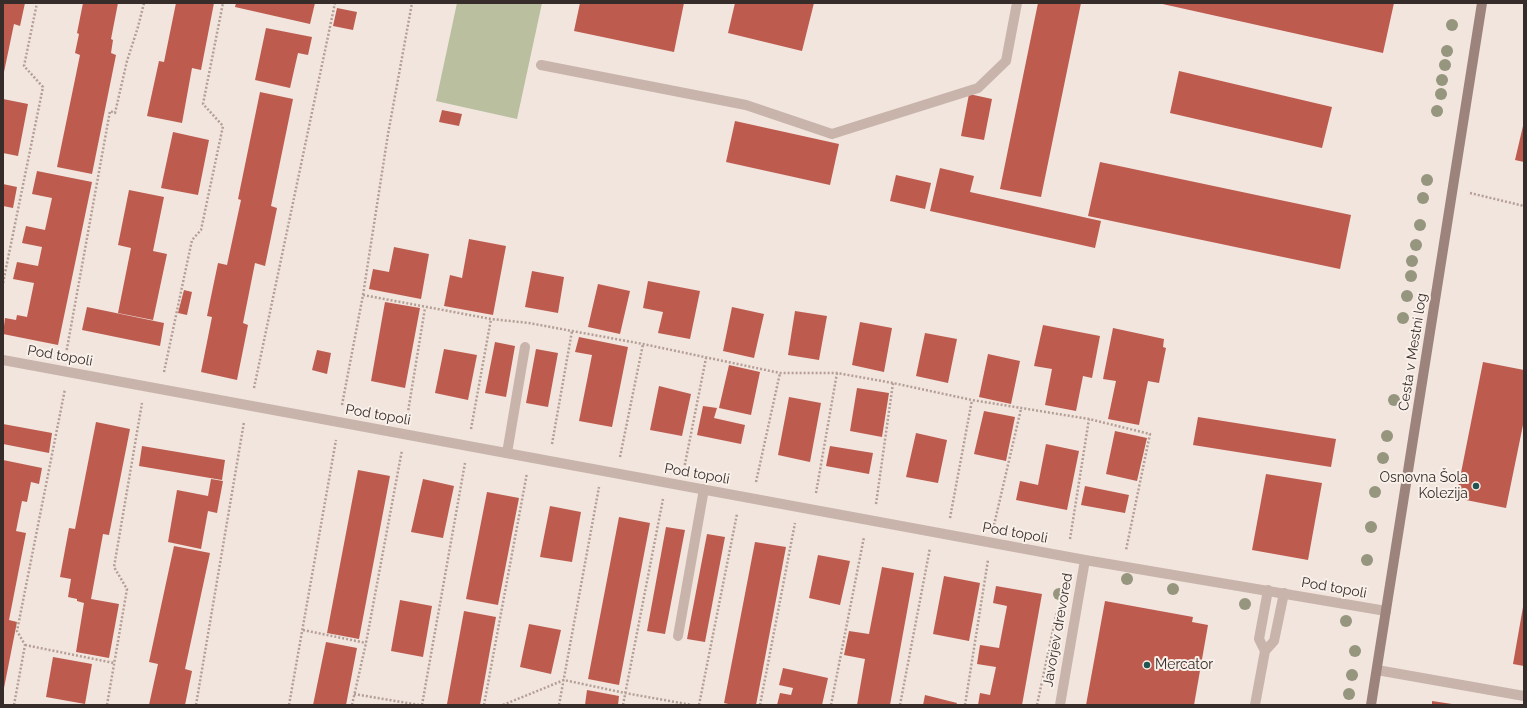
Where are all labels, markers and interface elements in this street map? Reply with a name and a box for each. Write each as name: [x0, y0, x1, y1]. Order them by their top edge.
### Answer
street label: Cesta v Mestni log: [1395, 292, 1431, 412]
street label: Pod topoli: [26, 342, 94, 370]
street label: Pod topoli: [344, 401, 412, 429]
street label: Pod topoli: [663, 460, 731, 488]
place label: Osnovna Šola Kolezija: [1379, 470, 1468, 502]
marker: Osnovna Šola Kolezija: [1471, 481, 1481, 491]
street label: Pod topoli: [981, 519, 1049, 547]
street label: Javorjev drevored: [1040, 572, 1076, 688]
street label: Pod topoli: [1300, 574, 1368, 602]
place label: Mercator: [1155, 657, 1213, 673]
marker: Mercator: [1142, 660, 1152, 670]

